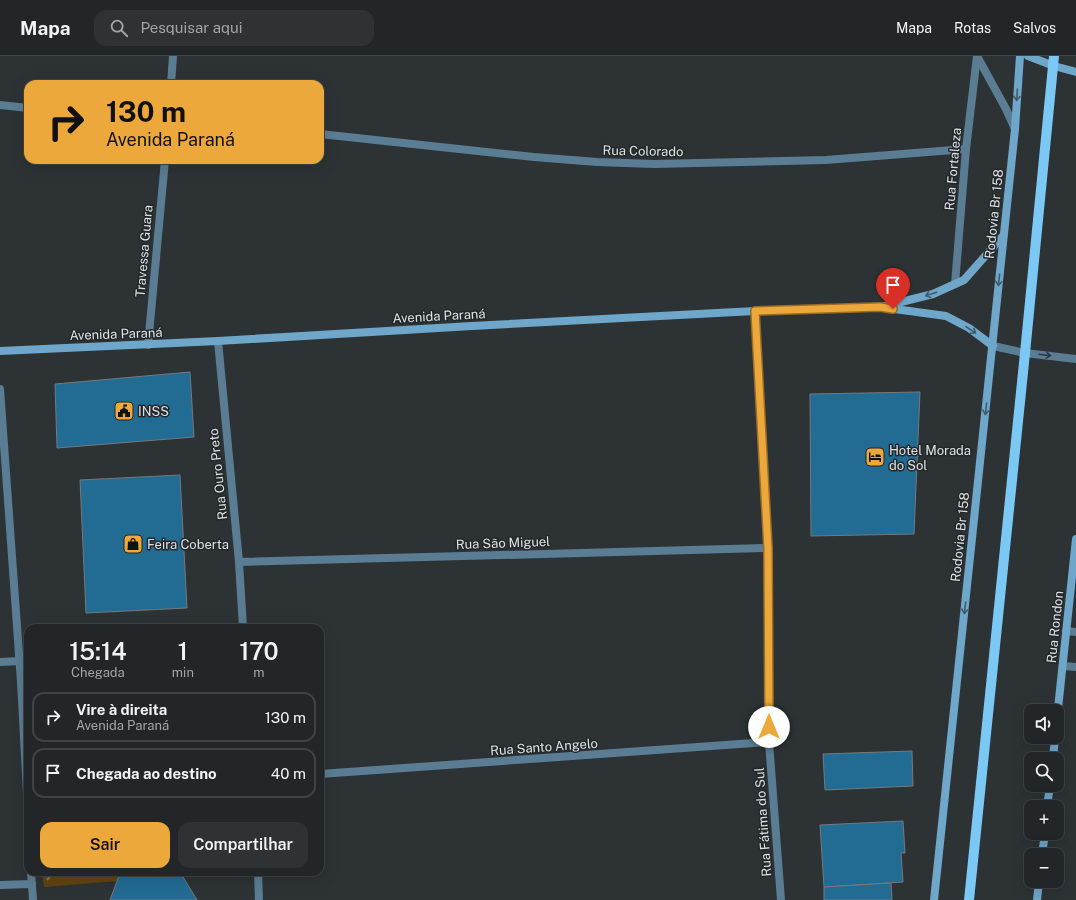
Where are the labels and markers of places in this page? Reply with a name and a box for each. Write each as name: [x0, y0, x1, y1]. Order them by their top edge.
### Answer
pin: [876, 268, 910, 309]
public building icon: INSS: [113, 400, 135, 422]
place label: INSS: [138, 404, 169, 419]
place label: Hotel Morada do Sol: [889, 443, 971, 473]
hotel icon: Hotel Morada do Sol: [864, 446, 886, 468]
shop icon: Feira Coberta: [122, 533, 144, 555]
place label: Feira Coberta: [147, 537, 229, 552]

